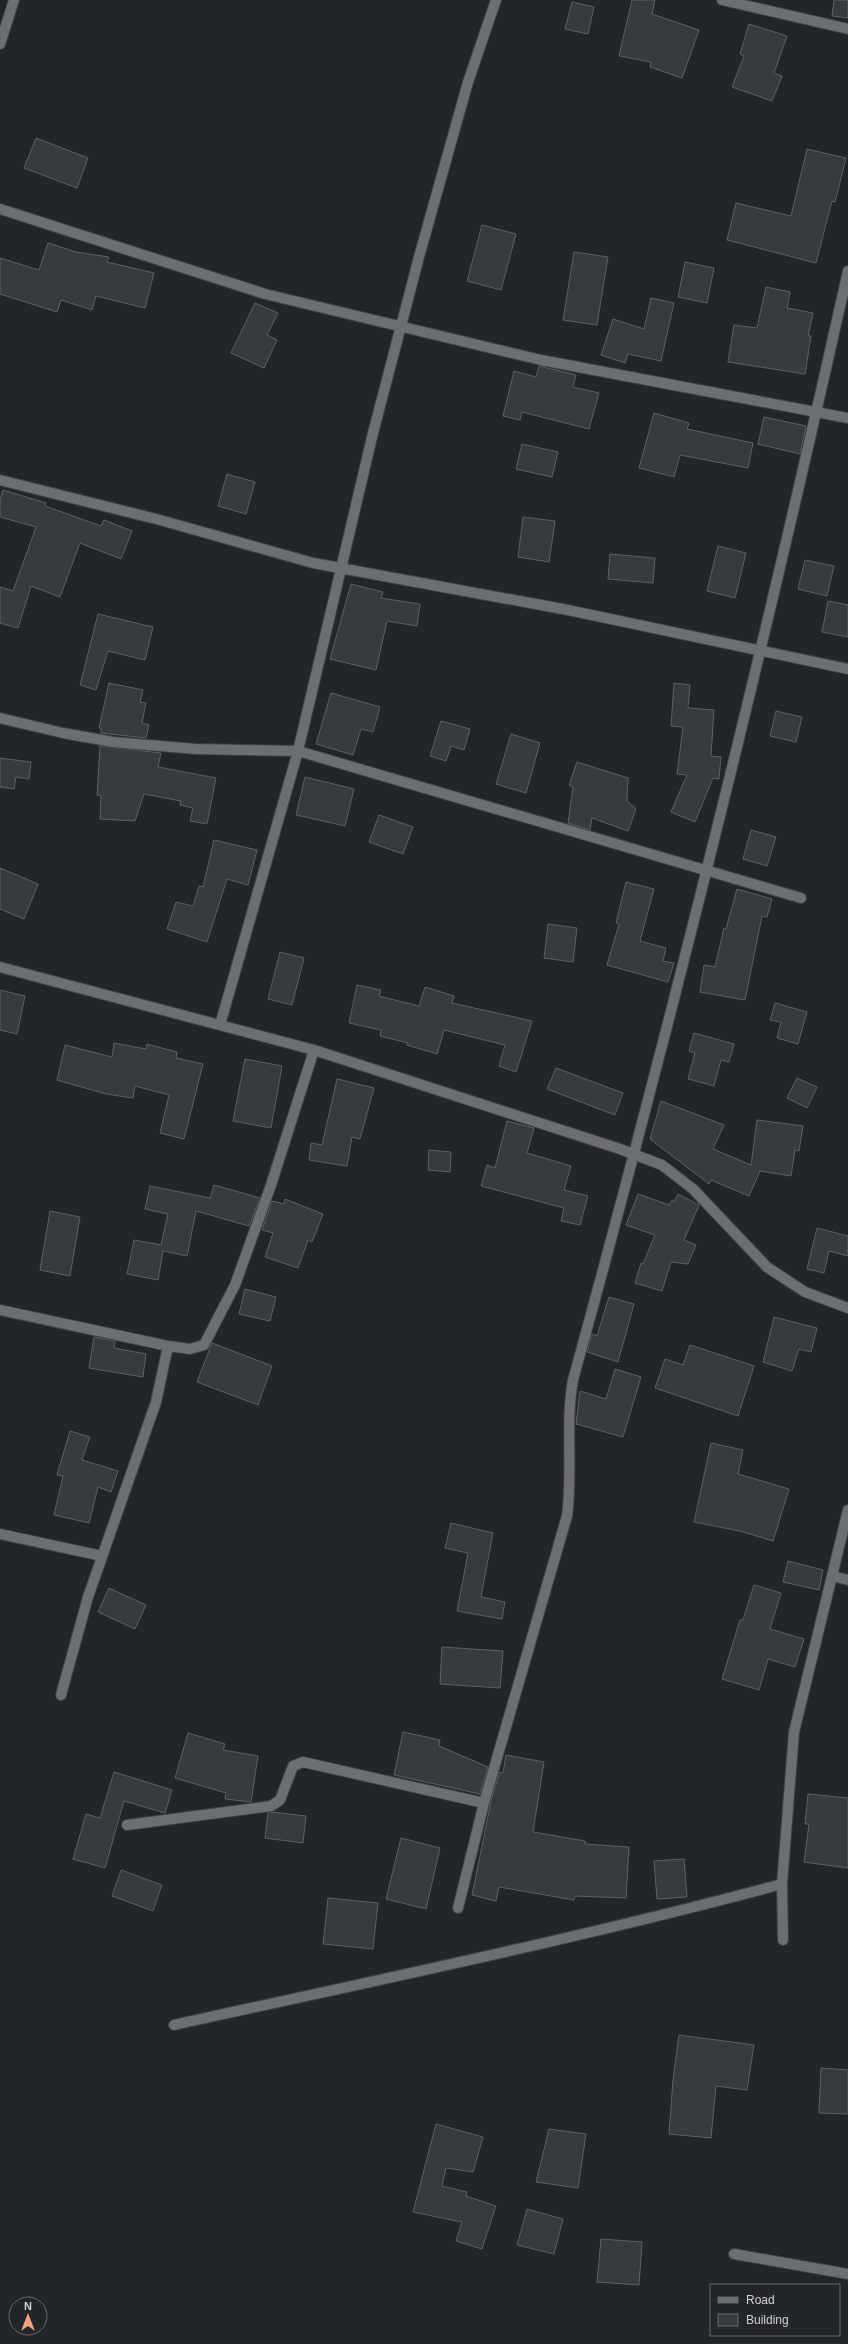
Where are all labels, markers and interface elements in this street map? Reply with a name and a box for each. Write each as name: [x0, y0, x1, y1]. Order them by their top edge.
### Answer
legend: [710, 2284, 840, 2336]
text: Road: [746, 2293, 775, 2307]
north arrow: [8, 2296, 48, 2336]
text: N: [24, 2300, 32, 2312]
text: Building: [746, 2313, 789, 2327]

